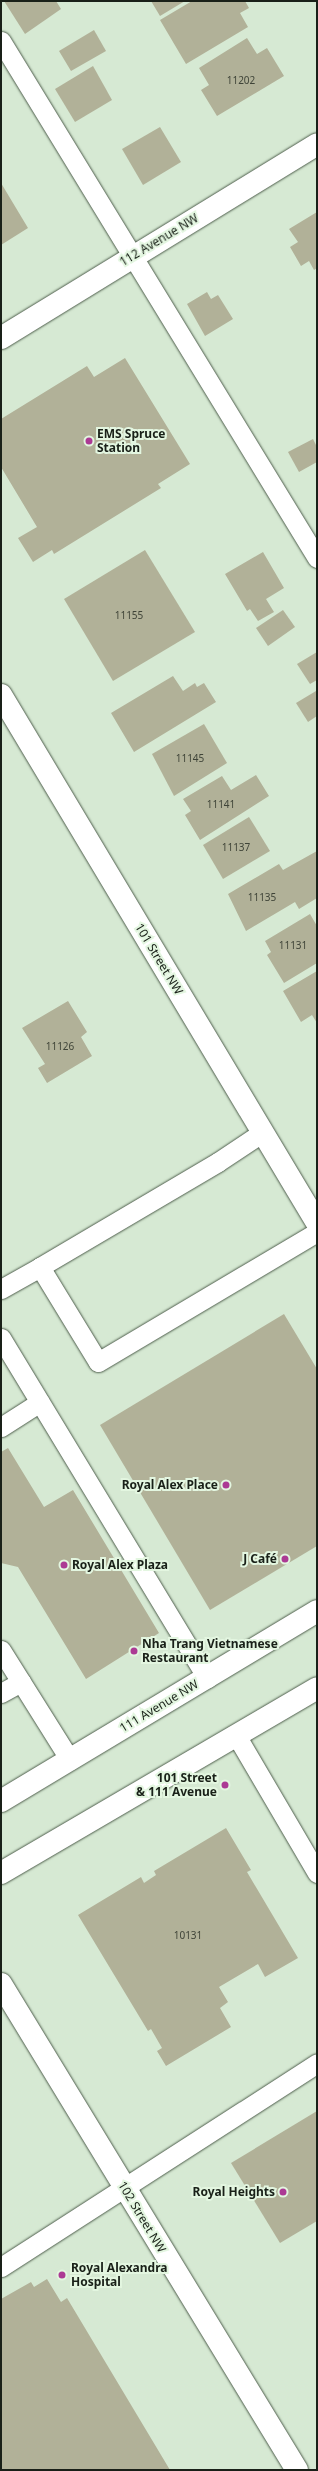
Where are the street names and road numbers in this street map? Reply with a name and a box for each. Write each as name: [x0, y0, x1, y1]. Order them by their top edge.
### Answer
street label: 112 Avenue NW: [117, 211, 201, 269]
street label: 101 Street NW: [132, 921, 186, 997]
street label: 111 Avenue NW: [117, 1677, 201, 1735]
street label: 102 Street NW: [115, 2179, 169, 2255]

